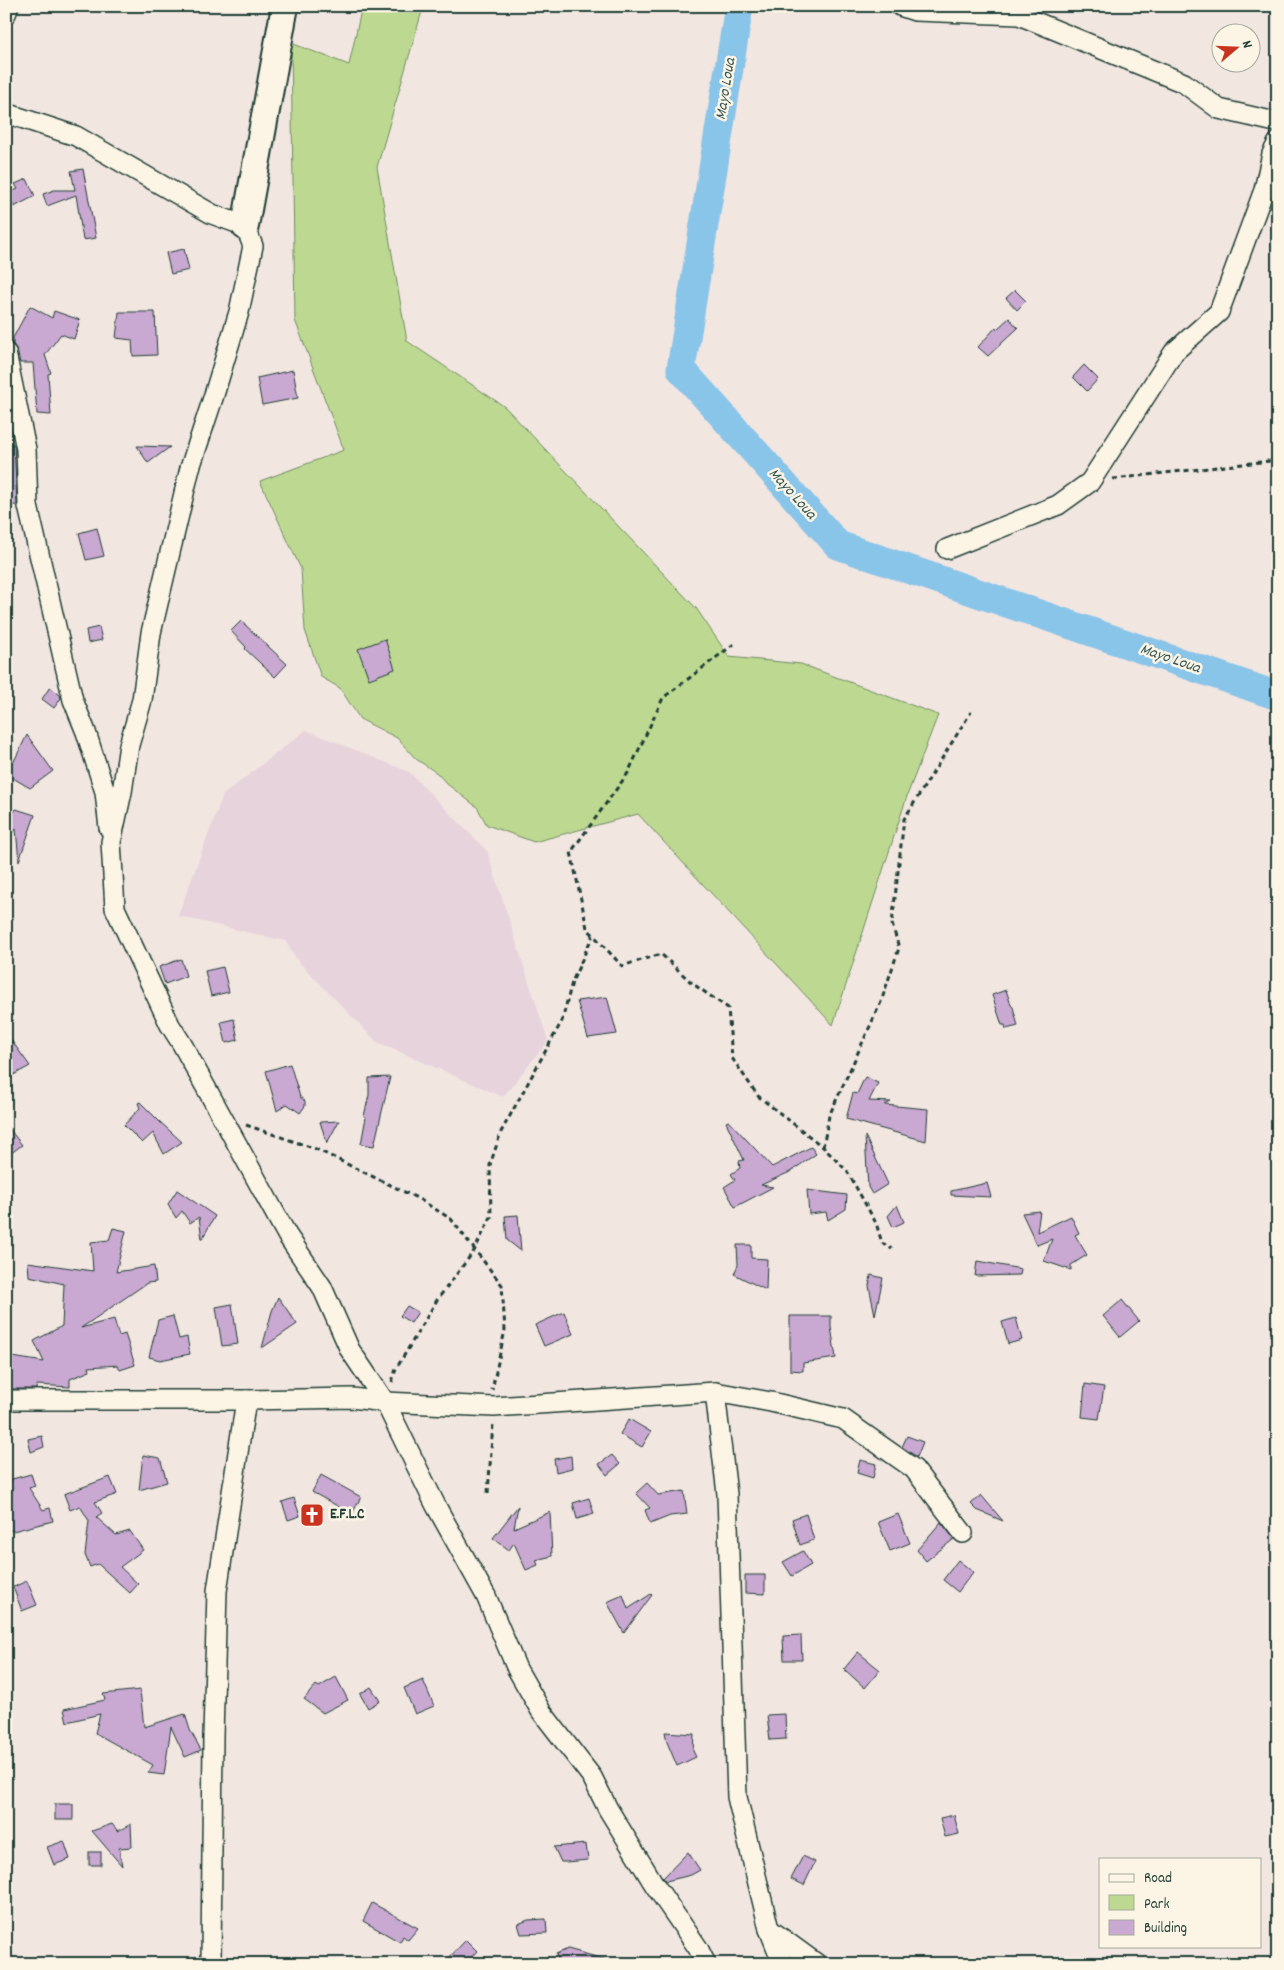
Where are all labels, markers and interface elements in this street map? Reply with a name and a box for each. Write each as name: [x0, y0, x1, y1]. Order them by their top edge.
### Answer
north arrow: [1212, 22, 1262, 72]
text: N: [1236, 38, 1257, 51]
water label: Mayo Loua: [710, 55, 742, 122]
water label: Mayo Loua: [763, 463, 822, 526]
water label: Mayo Loua: [1137, 638, 1205, 680]
church icon: E.F.L.C: [299, 1502, 325, 1528]
place label: E.F.L.C: [330, 1504, 365, 1526]
legend: [1099, 1858, 1262, 1948]
text: Road: [1144, 1868, 1172, 1890]
text: Park: [1144, 1894, 1170, 1916]
text: Building: [1144, 1918, 1187, 1940]

